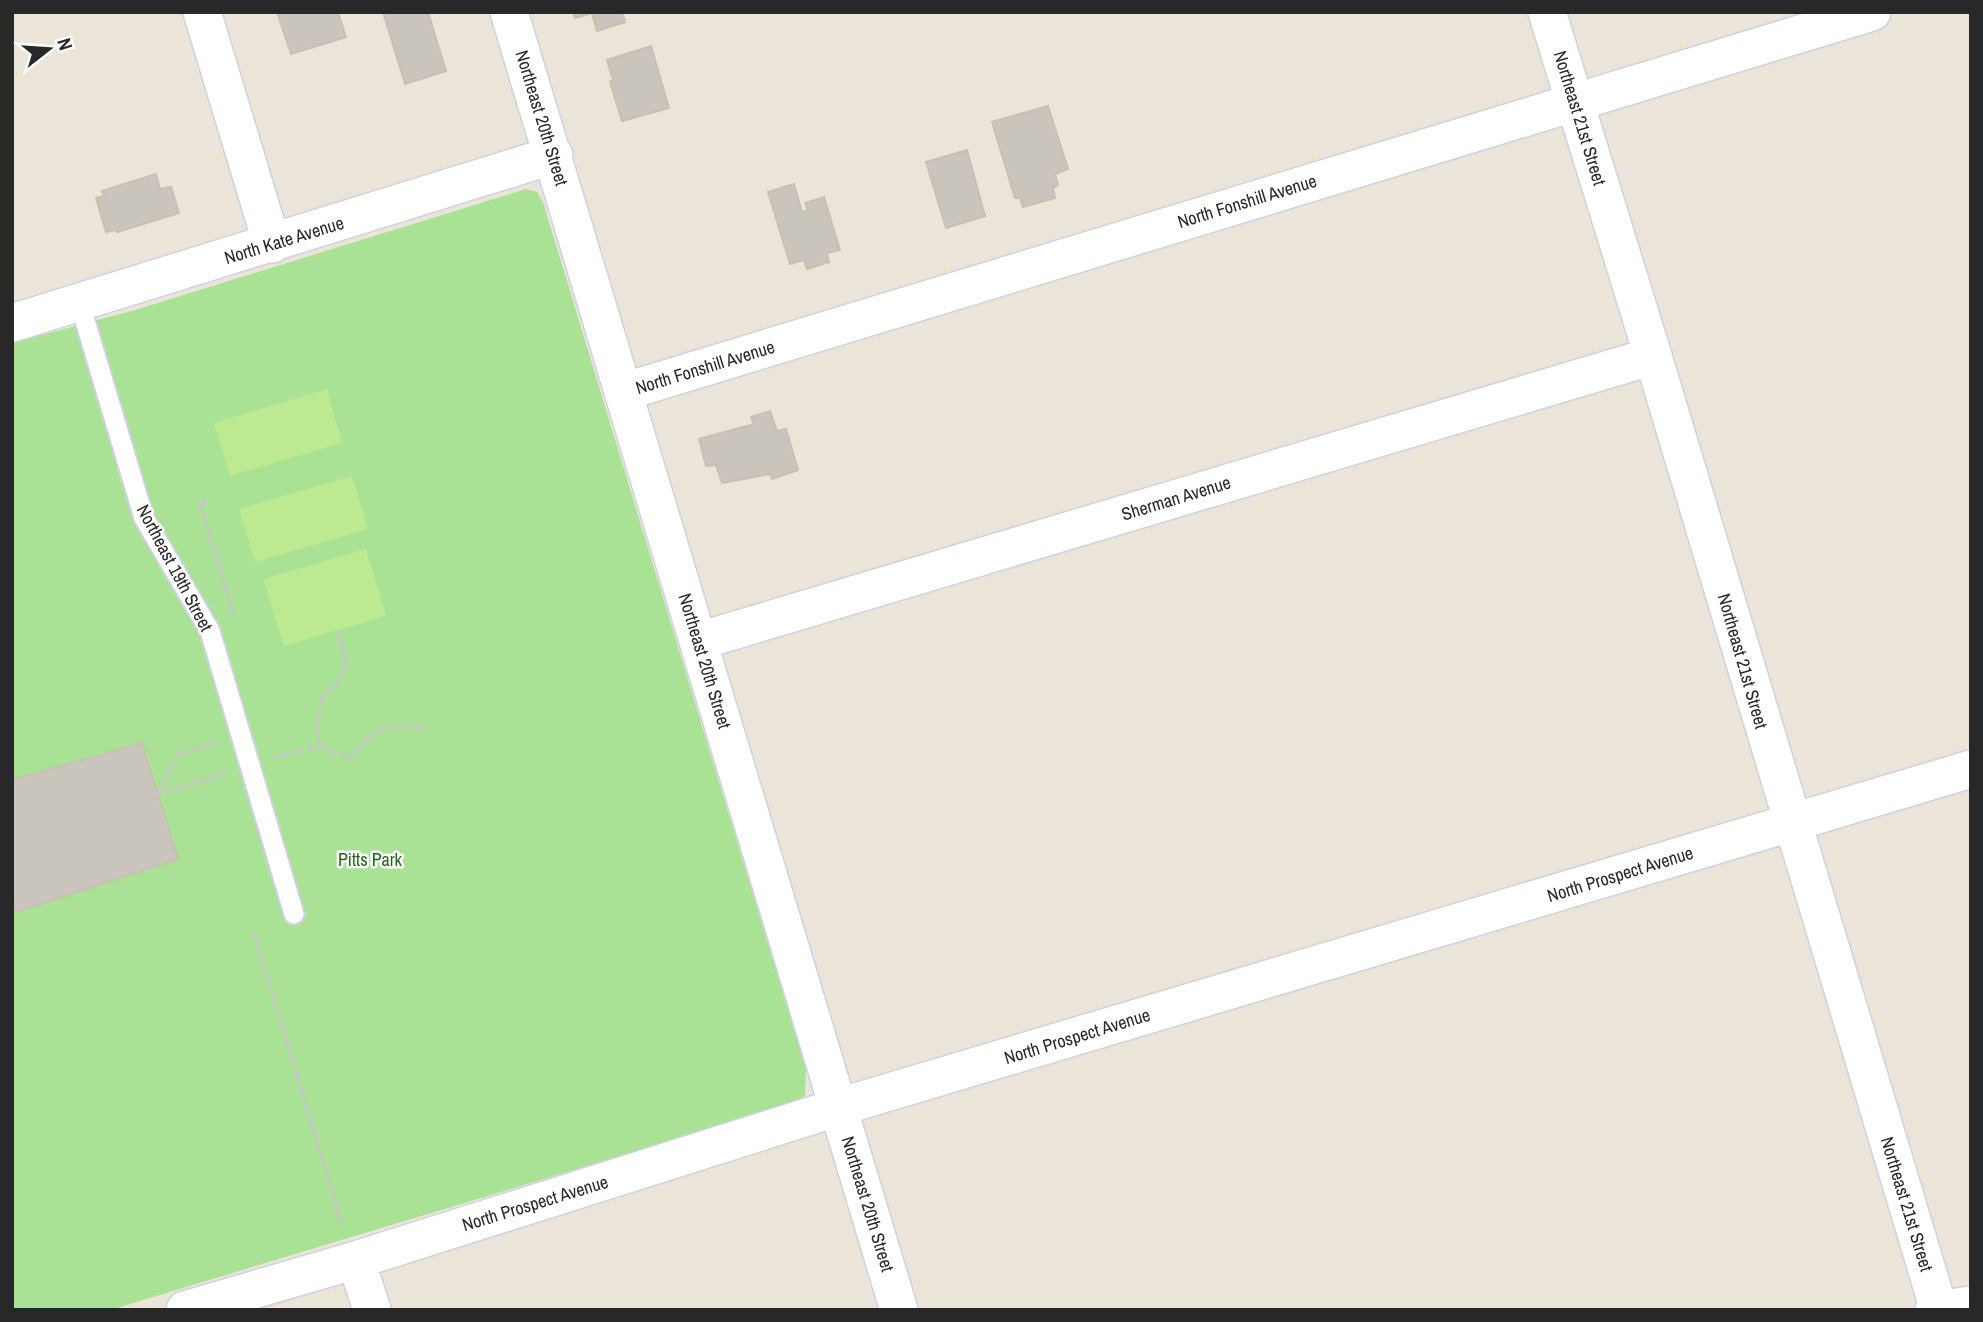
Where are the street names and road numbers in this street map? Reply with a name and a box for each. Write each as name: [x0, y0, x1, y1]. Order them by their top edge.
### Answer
street label: Northeast 20th Street: [510, 47, 574, 189]
street label: Northeast 21st Street: [1548, 48, 1612, 188]
street label: North Fonshill Avenue: [1174, 168, 1320, 234]
street label: North Kate Avenue: [221, 210, 347, 270]
street label: North Fonshill Avenue: [632, 334, 778, 400]
street label: Sherman Avenue: [1118, 470, 1234, 526]
street label: Northeast 19th Street: [131, 500, 219, 636]
street label: Northeast 20th Street: [673, 590, 737, 732]
street label: Northeast 21st Street: [1712, 591, 1774, 731]
street label: North Prospect Avenue: [1544, 840, 1696, 908]
street label: North Prospect Avenue: [1001, 1002, 1153, 1070]
street label: Northeast 20th Street: [836, 1133, 900, 1275]
street label: Northeast 21st Street: [1875, 1134, 1939, 1274]
street label: North Prospect Avenue: [459, 1169, 611, 1237]

